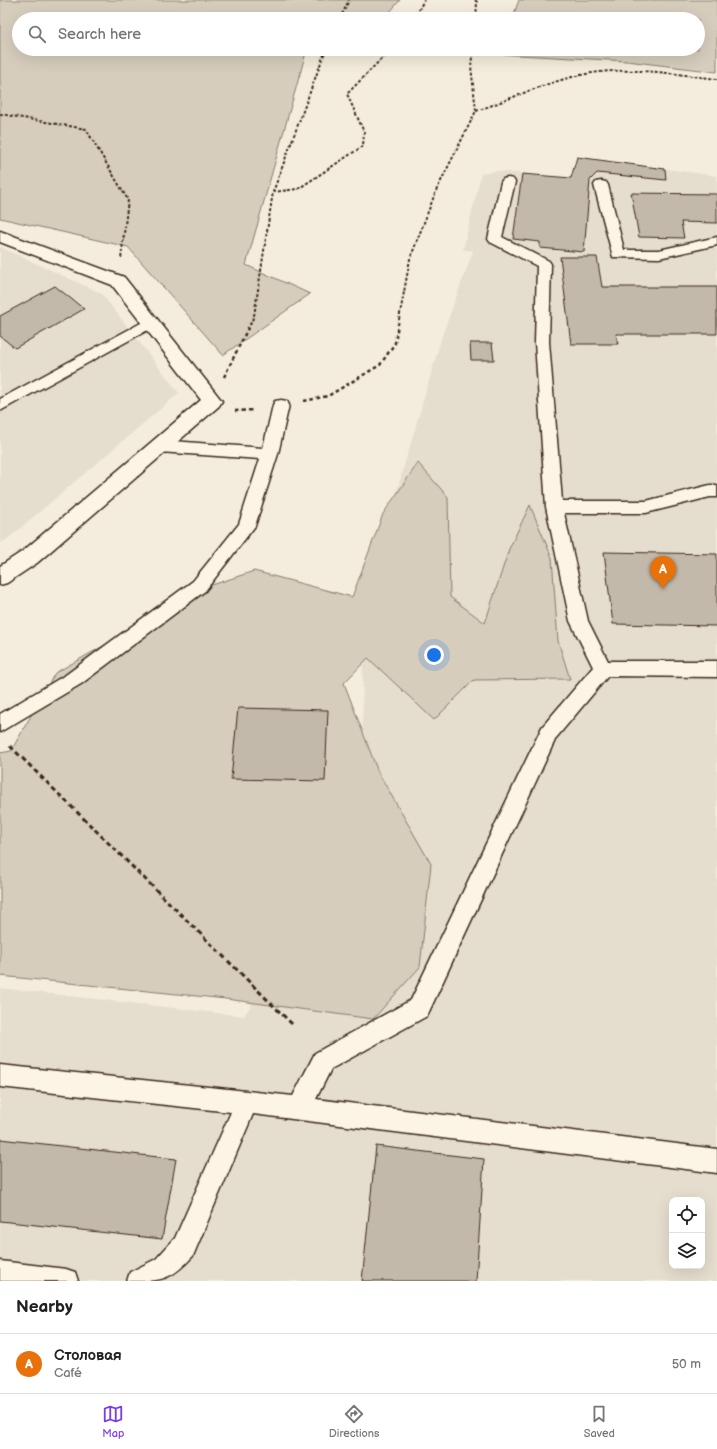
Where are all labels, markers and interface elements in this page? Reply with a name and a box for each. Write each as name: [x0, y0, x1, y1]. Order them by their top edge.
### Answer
search box: [12, 12, 705, 56]
icon: search: [26, 23, 48, 45]
text: Search here: [58, 25, 141, 44]
pin: A: [650, 556, 676, 589]
your location: [424, 645, 444, 665]
map controls: [669, 1197, 705, 1269]
button: locate: [669, 1197, 705, 1233]
button: layers: [669, 1233, 705, 1269]
text: Nearby: [16, 1297, 73, 1317]
text: Столовая: [54, 1346, 122, 1365]
text: A: [25, 1356, 33, 1372]
text: 50 m: [672, 1356, 701, 1372]
text: Café: [54, 1365, 82, 1381]
tab: Map: [102, 1403, 124, 1440]
tab: Directions: [329, 1403, 379, 1440]
tab: Saved: [584, 1403, 615, 1440]

